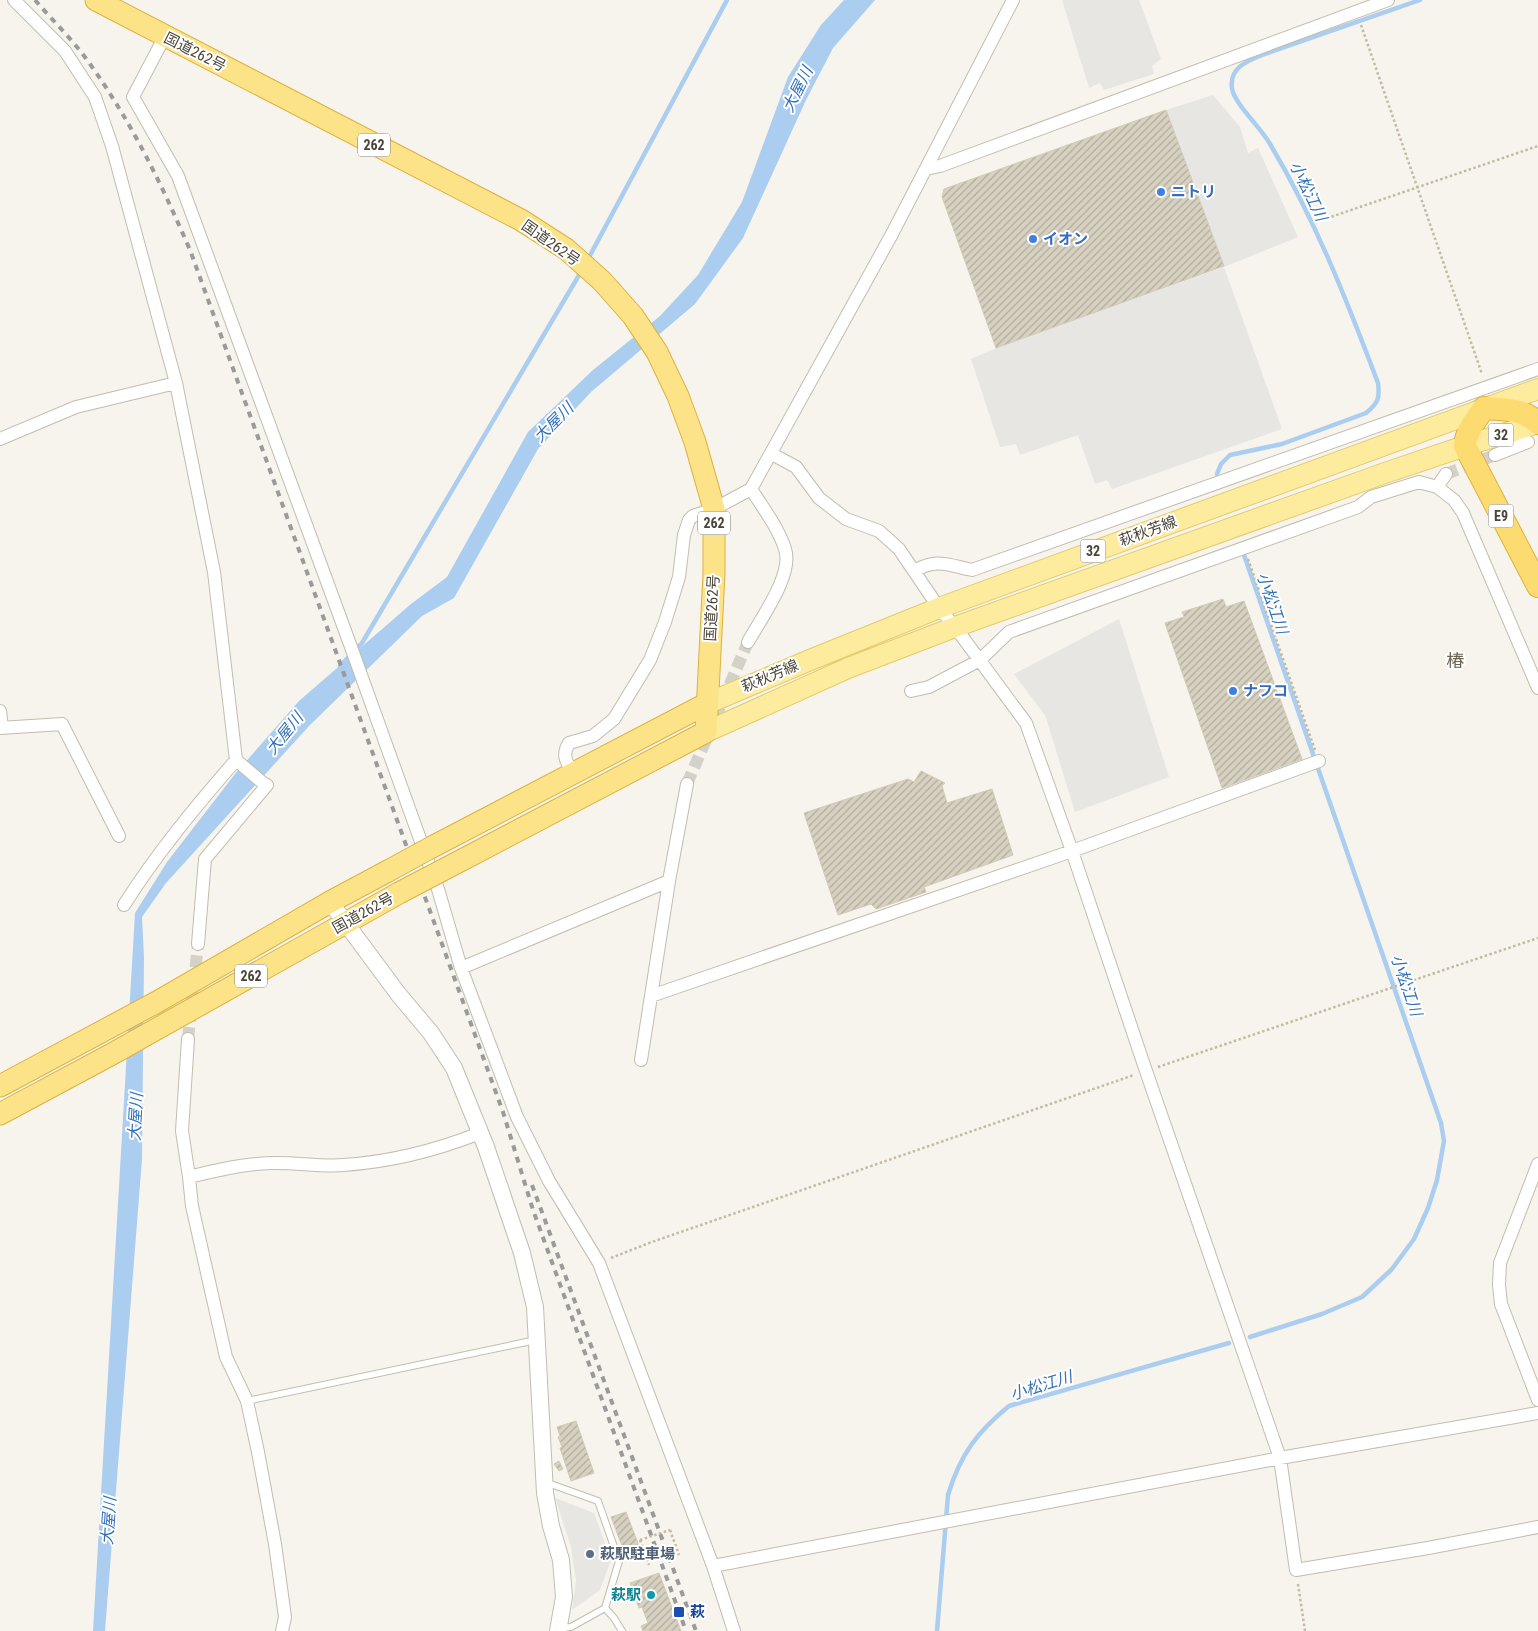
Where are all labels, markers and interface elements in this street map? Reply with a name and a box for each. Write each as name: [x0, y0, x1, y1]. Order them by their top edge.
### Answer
street label: 国道262号: [161, 29, 229, 75]
water label: 大屋川: [778, 62, 817, 115]
road number: 262: [358, 134, 390, 156]
water label: 小松江川: [1286, 158, 1332, 226]
place label: ニトリ: [1171, 183, 1216, 201]
marker: ニトリ: [1155, 186, 1167, 198]
street label: 国道262号: [518, 216, 584, 270]
place label: イオン: [1043, 230, 1088, 248]
marker: イオン: [1027, 233, 1039, 245]
water label: 大屋川: [530, 397, 578, 446]
road number: 32: [1488, 424, 1514, 446]
road number: E9: [1488, 504, 1514, 528]
road number: 262: [698, 512, 730, 534]
street label: 萩秋芳線: [1117, 512, 1179, 550]
road number: 32: [1080, 540, 1106, 562]
water label: 小松江川: [1253, 570, 1293, 638]
street label: 国道262号: [701, 574, 723, 642]
district label: 椿: [1446, 650, 1464, 671]
street label: 萩秋芳線: [739, 656, 801, 696]
place label: ナフコ: [1243, 682, 1288, 700]
marker: ナフコ: [1227, 685, 1239, 697]
water label: 大屋川: [262, 707, 308, 758]
street label: 国道262号: [329, 889, 397, 937]
water label: 小松江川: [1387, 952, 1427, 1020]
road number: 262: [235, 964, 267, 988]
water label: 大屋川: [125, 1091, 146, 1141]
water label: 小松江川: [1008, 1366, 1076, 1404]
water label: 大屋川: [97, 1494, 120, 1546]
place label: 萩駅駐車場: [600, 1545, 675, 1563]
marker: 萩駅駐車場: [584, 1548, 596, 1560]
place label: 萩駅: [611, 1586, 641, 1604]
marker: 萩駅: [645, 1589, 657, 1601]
place label: 萩: [690, 1603, 705, 1621]
marker: 萩: [672, 1605, 686, 1619]

